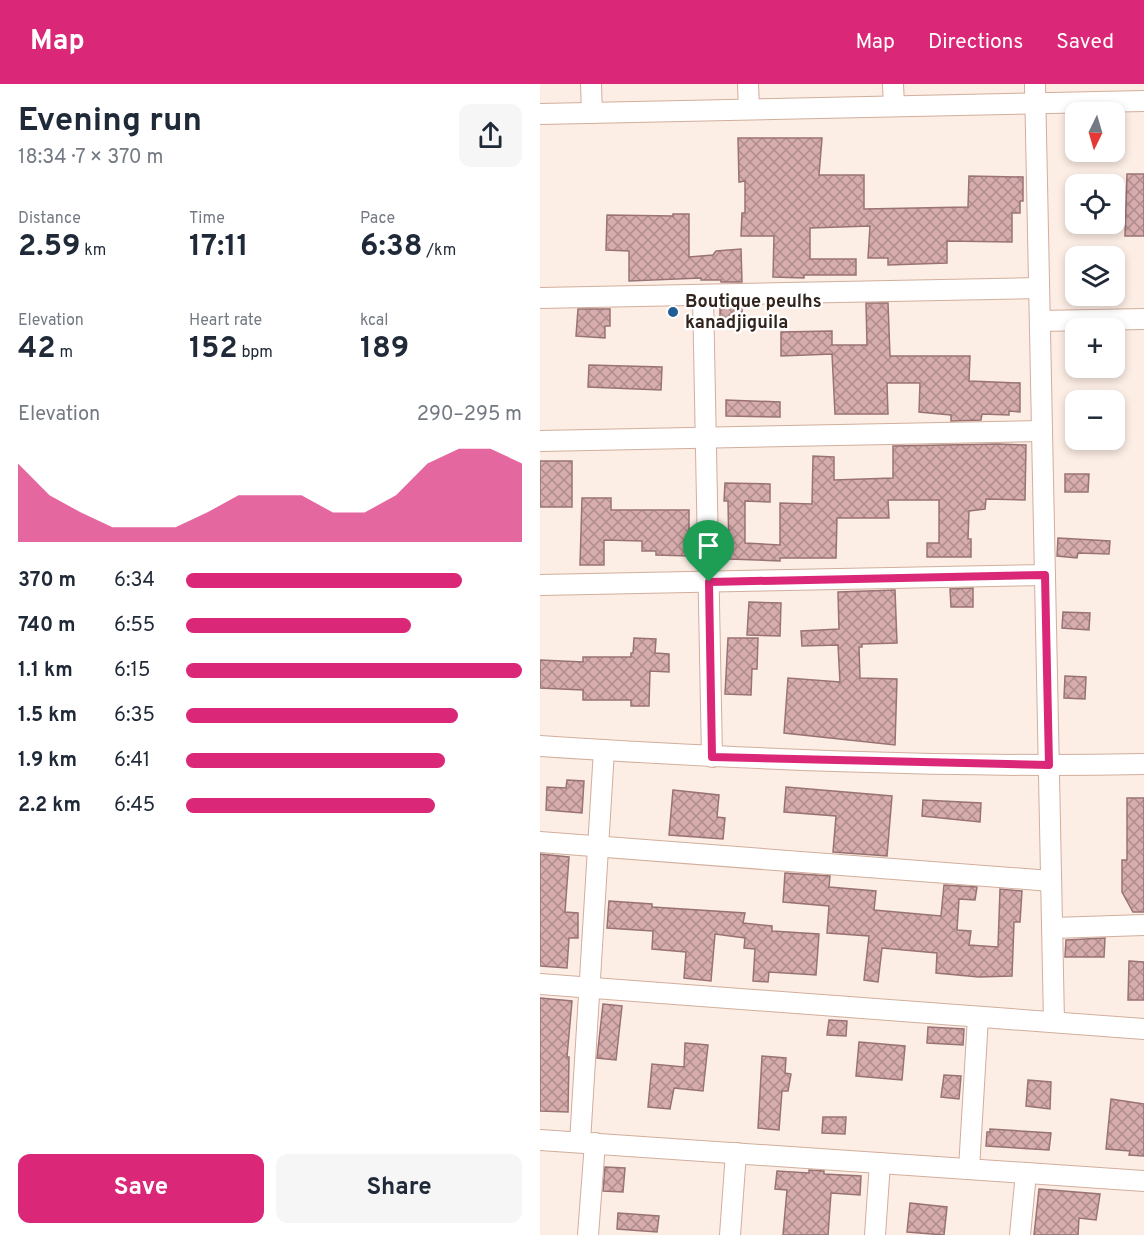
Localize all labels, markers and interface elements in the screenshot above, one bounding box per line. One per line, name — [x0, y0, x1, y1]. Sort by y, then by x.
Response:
text: Map — [30, 24, 85, 60]
text: Map — [855, 29, 895, 56]
text: Directions — [928, 29, 1023, 56]
text: Saved — [1056, 29, 1114, 56]
text: Evening run — [18, 101, 202, 143]
north arrow — [1065, 102, 1125, 162]
map controls — [1065, 102, 1125, 450]
button: share — [459, 104, 522, 167]
text: 18:34 · 7 × 370 m — [18, 145, 163, 171]
button: locate — [1065, 174, 1125, 234]
text: Distance — [18, 209, 81, 229]
text: Time — [189, 209, 225, 229]
text: Pace — [360, 209, 395, 229]
text: 2.59 — [18, 229, 80, 266]
text: 17:11 — [189, 229, 248, 266]
text: 6:38 — [360, 229, 423, 266]
text: km — [80, 241, 106, 261]
text: /km — [423, 241, 456, 261]
button: layers — [1065, 246, 1125, 306]
place label: Boutique peulhs kanadjiguila — [685, 291, 822, 335]
marker: Boutique peulhs kanadjiguila — [666, 305, 680, 319]
text: Elevation — [18, 311, 84, 331]
text: Heart rate — [189, 311, 262, 331]
text: kcal — [360, 311, 388, 331]
button: + — [1065, 318, 1125, 378]
text: 42 — [18, 331, 56, 368]
text: 152 — [189, 331, 238, 368]
text: 189 — [360, 331, 409, 368]
text: m — [56, 343, 73, 363]
text: bpm — [238, 343, 273, 363]
button: − — [1065, 390, 1125, 450]
text: Elevation — [18, 402, 100, 428]
text: 290–295 m — [417, 402, 522, 428]
pin — [683, 520, 734, 582]
icon: arrive — [692, 529, 725, 562]
text: 370 m — [18, 568, 76, 594]
text: 6:34 — [114, 568, 155, 594]
text: 740 m — [18, 613, 76, 639]
text: 6:55 — [114, 613, 155, 639]
text: 1.1 km — [18, 658, 73, 684]
text: 6:15 — [114, 658, 150, 684]
text: 1.5 km — [18, 703, 77, 729]
text: 6:35 — [114, 703, 155, 729]
text: 1.9 km — [18, 748, 77, 774]
text: 6:41 — [114, 748, 150, 774]
text: 2.2 km — [18, 793, 81, 819]
text: 6:45 — [114, 793, 155, 819]
button: Save — [18, 1154, 264, 1223]
button: Share — [276, 1154, 522, 1223]

